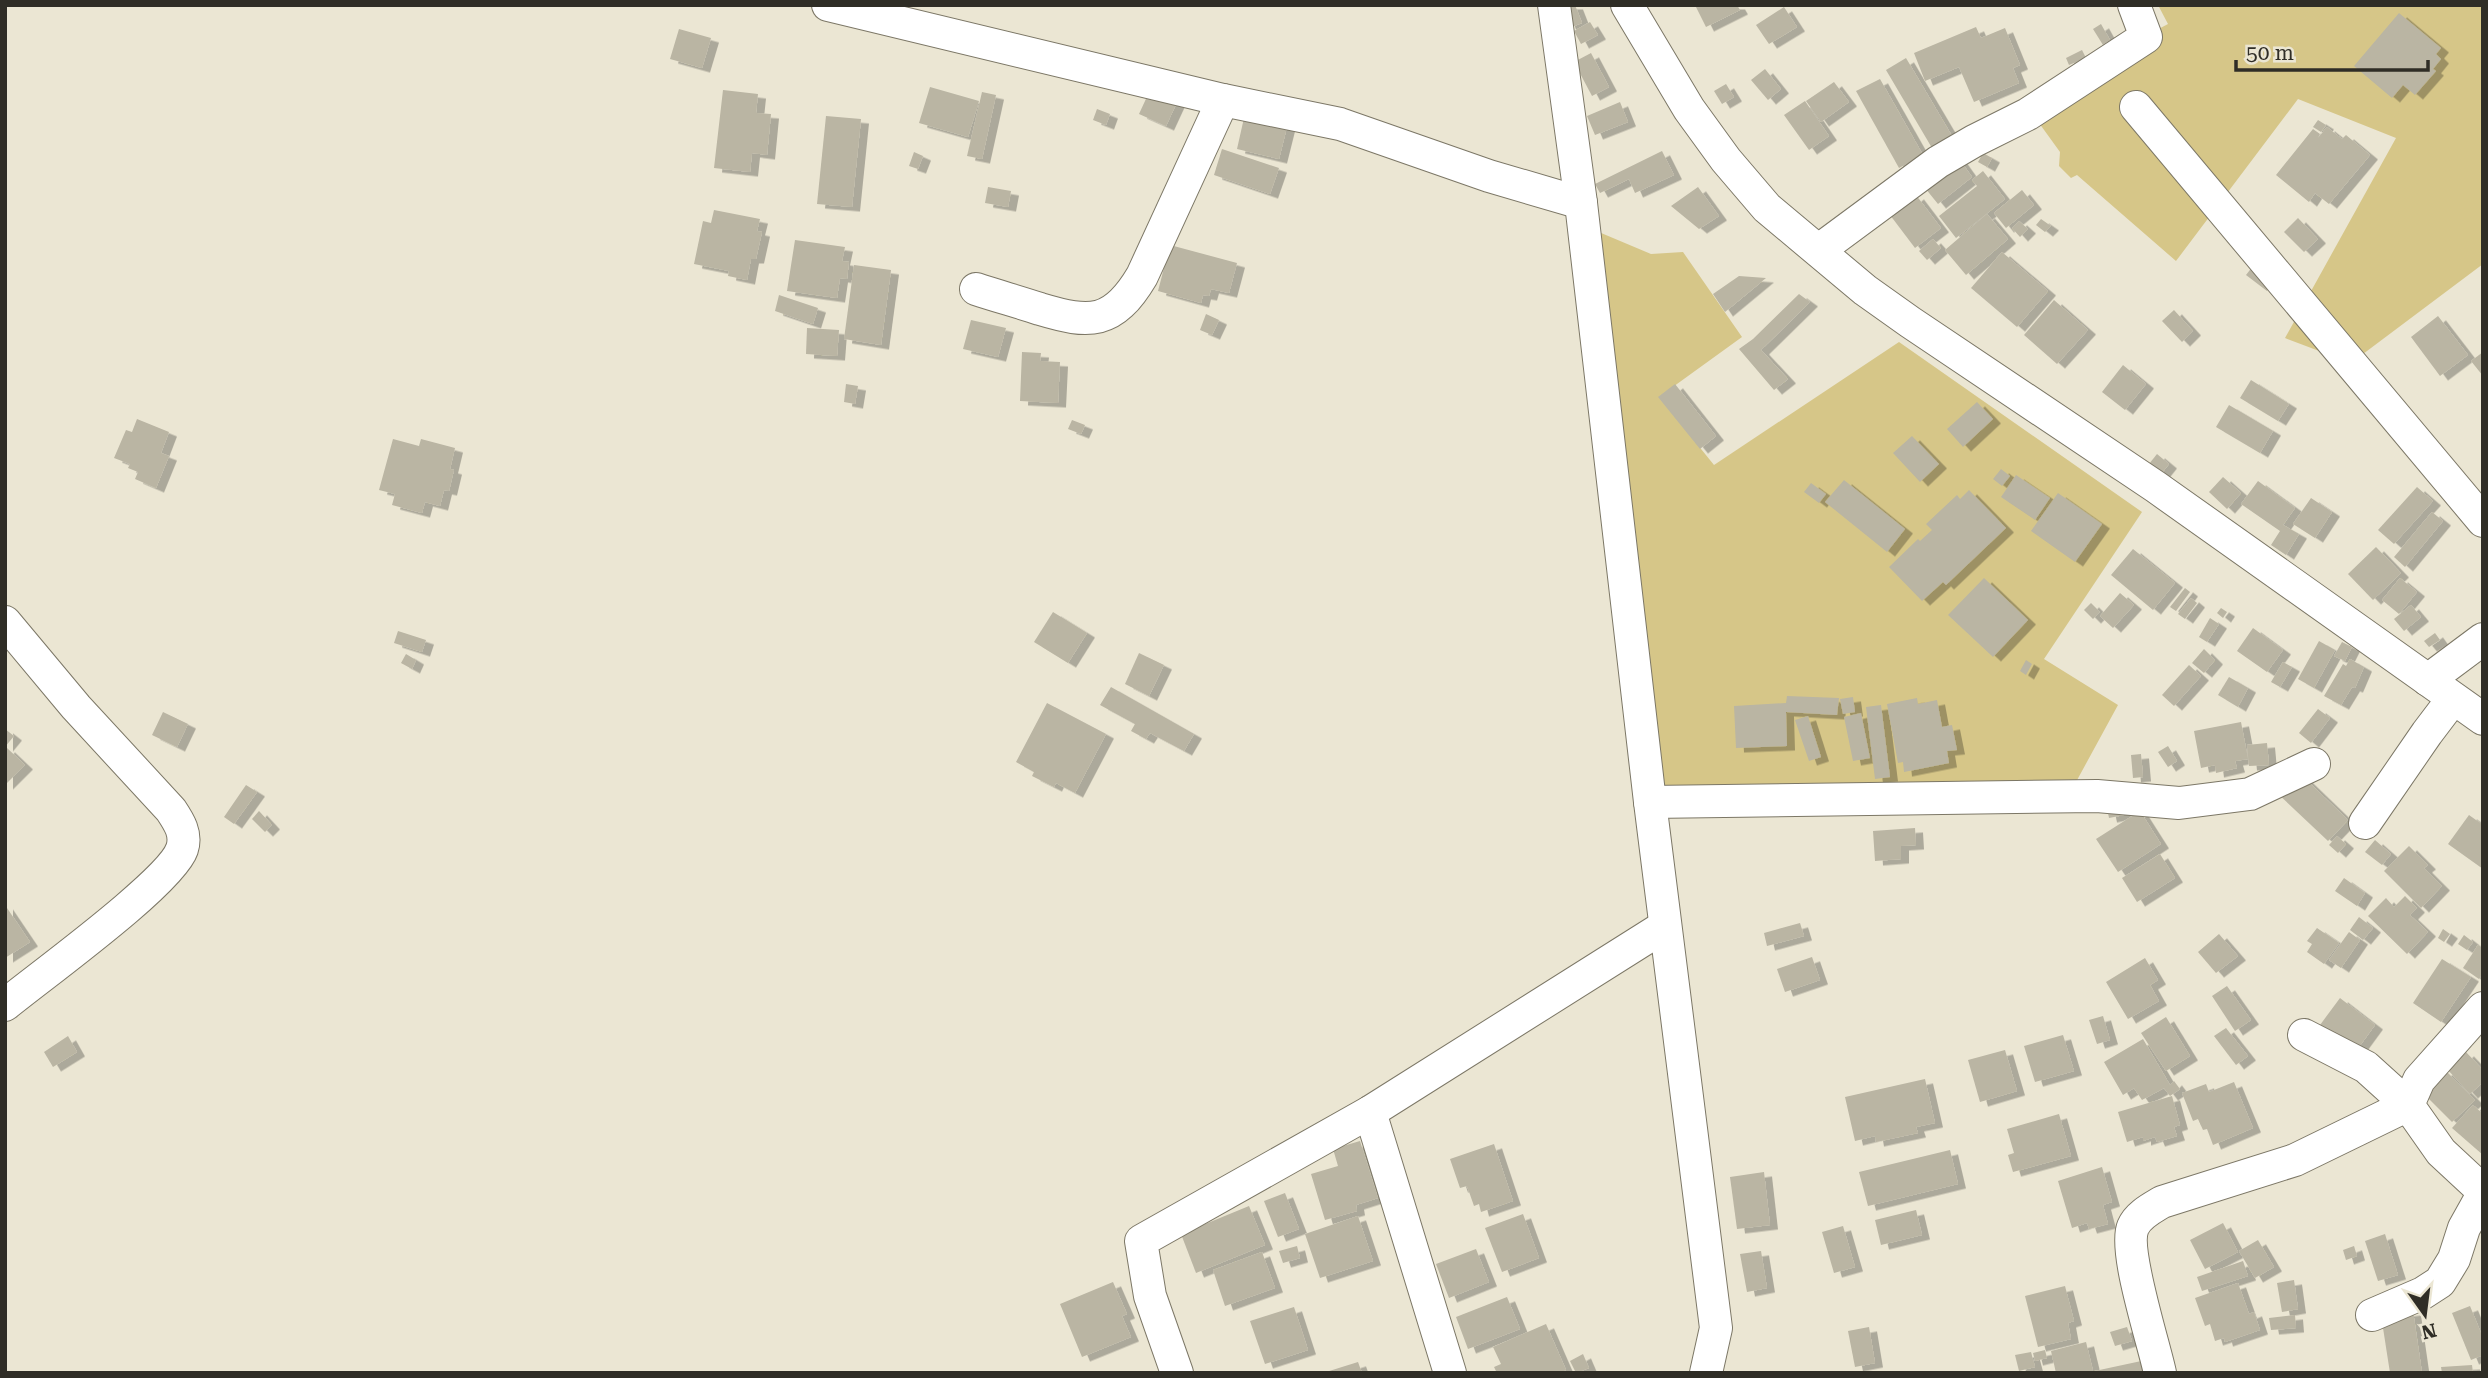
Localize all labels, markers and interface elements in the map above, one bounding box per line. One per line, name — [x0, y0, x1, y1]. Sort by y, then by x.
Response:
scale bar — [2236, 28, 2428, 72]
text: 50 m — [2246, 41, 2294, 65]
north arrow — [2390, 1280, 2460, 1350]
text: N — [2419, 1318, 2439, 1344]

